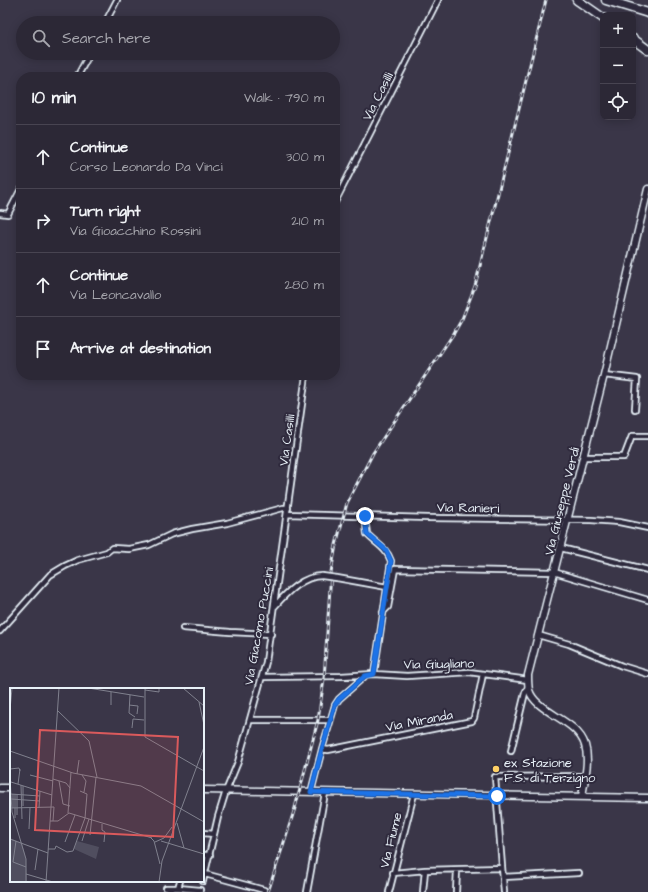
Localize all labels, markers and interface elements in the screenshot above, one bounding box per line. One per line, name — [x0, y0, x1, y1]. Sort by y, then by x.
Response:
map controls — [600, 12, 636, 120]
button: + — [600, 12, 636, 48]
search box — [16, 16, 340, 60]
icon: search — [30, 27, 52, 49]
text: Search here — [62, 28, 151, 49]
button: − — [600, 48, 636, 84]
street label: Via Casilli — [358, 69, 398, 124]
button: locate — [600, 84, 636, 120]
text: 10 min — [32, 86, 76, 110]
text: Walk · 790 m — [244, 89, 324, 107]
text: Continue — [70, 137, 128, 158]
icon: ahead — [32, 146, 54, 168]
text: 300 m — [286, 148, 324, 166]
text: Corso Leonardo Da Vinci — [70, 158, 223, 176]
text: Turn right — [70, 201, 141, 222]
icon: right — [32, 210, 54, 232]
text: 210 m — [291, 212, 324, 230]
text: Via Gioacchino Rossini — [70, 222, 201, 240]
text: Continue — [70, 265, 128, 286]
icon: ahead — [32, 274, 54, 296]
text: 280 m — [285, 276, 324, 294]
text: Via Leoncavallo — [70, 286, 161, 304]
icon: arrive — [32, 338, 54, 360]
text: Arrive at destination — [70, 338, 211, 359]
street label: Via Casilli — [274, 413, 300, 467]
street label: Via Giuseppe Verdi — [540, 445, 584, 557]
street label: Via Ranieri — [437, 498, 499, 518]
route end — [356, 507, 374, 525]
street label: Via Giacomo Puccini — [240, 566, 278, 687]
street label: Via Giugliano — [404, 654, 475, 675]
inset map — [10, 688, 204, 882]
street label: Via Miranda — [384, 706, 455, 736]
place label: ex Stazione F.S. di Terzigno — [504, 754, 596, 788]
marker: ex Stazione F.S. di Terzigno — [491, 764, 501, 774]
route start — [488, 787, 506, 805]
street label: Via Fiume — [375, 811, 407, 870]

